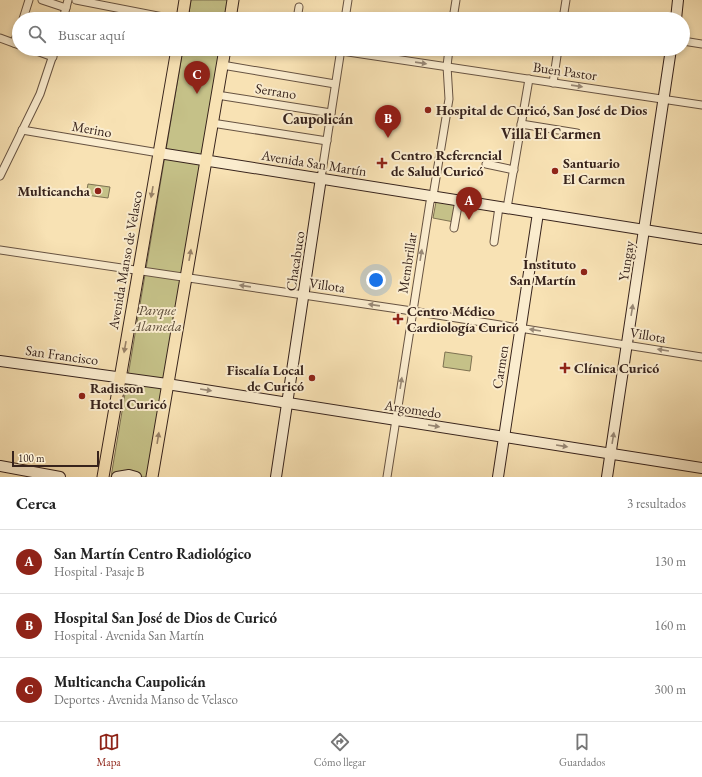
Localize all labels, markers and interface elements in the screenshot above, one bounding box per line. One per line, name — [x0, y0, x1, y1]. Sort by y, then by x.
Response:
search box — [12, 12, 690, 56]
icon: search — [26, 23, 48, 45]
text: Buscar aquí — [58, 25, 125, 44]
street label: Buen Pastor — [532, 58, 598, 84]
one-way arrow — [415, 60, 427, 66]
pin: C — [184, 61, 210, 94]
street label: Serrano — [254, 79, 298, 103]
one-way arrow — [571, 83, 583, 89]
place label: Hospital de Curicó, San José de Dios — [436, 101, 647, 119]
pin: B — [375, 105, 401, 138]
marker: Hospital de Curicó, San José de Dios — [423, 105, 433, 115]
district label: Caupolicán — [283, 109, 354, 128]
street label: Merino — [71, 117, 113, 141]
district label: Villa El Carmen — [501, 124, 601, 143]
street label: Avenida San Martín — [259, 146, 369, 180]
place label: Centro Referencial de Salud Curicó — [391, 146, 502, 180]
place label: Santuario El Carmen — [563, 154, 625, 188]
marker: Centro Referencial de Salud Curicó — [376, 157, 388, 169]
marker: Santuario El Carmen — [550, 166, 560, 176]
place label: Multicancha — [17, 182, 91, 200]
marker: Multicancha — [93, 186, 103, 196]
one-way arrow — [149, 186, 155, 198]
pin: A — [456, 187, 482, 220]
street label: Avenida Manso de Velasco — [104, 189, 146, 332]
street label: Chacabuco — [281, 230, 309, 292]
street label: Membrillar — [393, 231, 421, 295]
street label: Yungay — [614, 239, 638, 282]
one-way arrow — [187, 249, 193, 261]
one-way arrow — [418, 249, 424, 261]
place label: Instituto San Martín — [510, 255, 576, 289]
marker: Instituto San Martín — [579, 267, 589, 277]
your location — [366, 270, 386, 290]
street label: Villota — [308, 274, 347, 296]
one-way arrow — [239, 283, 251, 289]
park label: Parque Alameda — [131, 301, 182, 335]
one-way arrow — [368, 302, 380, 308]
place label: Centro Médico Cardiología Curicó — [407, 302, 519, 336]
one-way arrow — [630, 304, 636, 316]
marker: Centro Médico Cardiología Curicó — [392, 313, 404, 325]
street label: Villota — [629, 323, 668, 347]
one-way arrow — [529, 327, 541, 333]
street label: San Francisco — [25, 341, 100, 369]
one-way arrow — [122, 341, 128, 353]
street label: Carmen — [488, 343, 512, 390]
one-way arrow — [657, 347, 670, 353]
place label: Clínica Curicó — [574, 359, 659, 377]
place label: Fiscalía Local de Curicó — [227, 361, 304, 395]
marker: Clínica Curicó — [559, 362, 571, 374]
marker: Fiscalía Local de Curicó — [307, 373, 317, 383]
one-way arrow — [398, 377, 404, 389]
place label: Radisson Hotel Curicó — [90, 379, 167, 413]
one-way arrow — [200, 387, 212, 393]
marker: Radisson Hotel Curicó — [77, 391, 87, 401]
street label: Argomedo — [382, 395, 443, 422]
one-way arrow — [428, 423, 440, 429]
one-way arrow — [155, 432, 161, 445]
one-way arrow — [610, 432, 616, 445]
one-way arrow — [556, 443, 569, 449]
scale bar — [12, 449, 99, 468]
text: 100 m — [18, 451, 45, 465]
text: Cerca — [16, 492, 56, 514]
text: 3 resultados — [627, 495, 686, 512]
text: San Martín Centro Radiológico — [54, 544, 251, 563]
text: A — [24, 553, 34, 570]
text: 130 m — [655, 553, 686, 570]
text: Hospital · Pasaje B — [54, 563, 145, 580]
text: Hospital San José de Dios de Curicó — [54, 608, 277, 627]
text: B — [25, 617, 33, 634]
text: 160 m — [655, 617, 686, 634]
text: Hospital · Avenida San Martín — [54, 627, 204, 644]
text: Multicancha Caupolicán — [54, 672, 206, 691]
text: C — [24, 681, 34, 698]
text: 300 m — [655, 681, 686, 698]
text: Deportes · Avenida Manso de Velasco — [54, 691, 238, 708]
tab: Mapa — [97, 731, 121, 769]
tab: Cómo llegar — [314, 731, 366, 769]
tab: Guardados — [559, 731, 605, 769]

